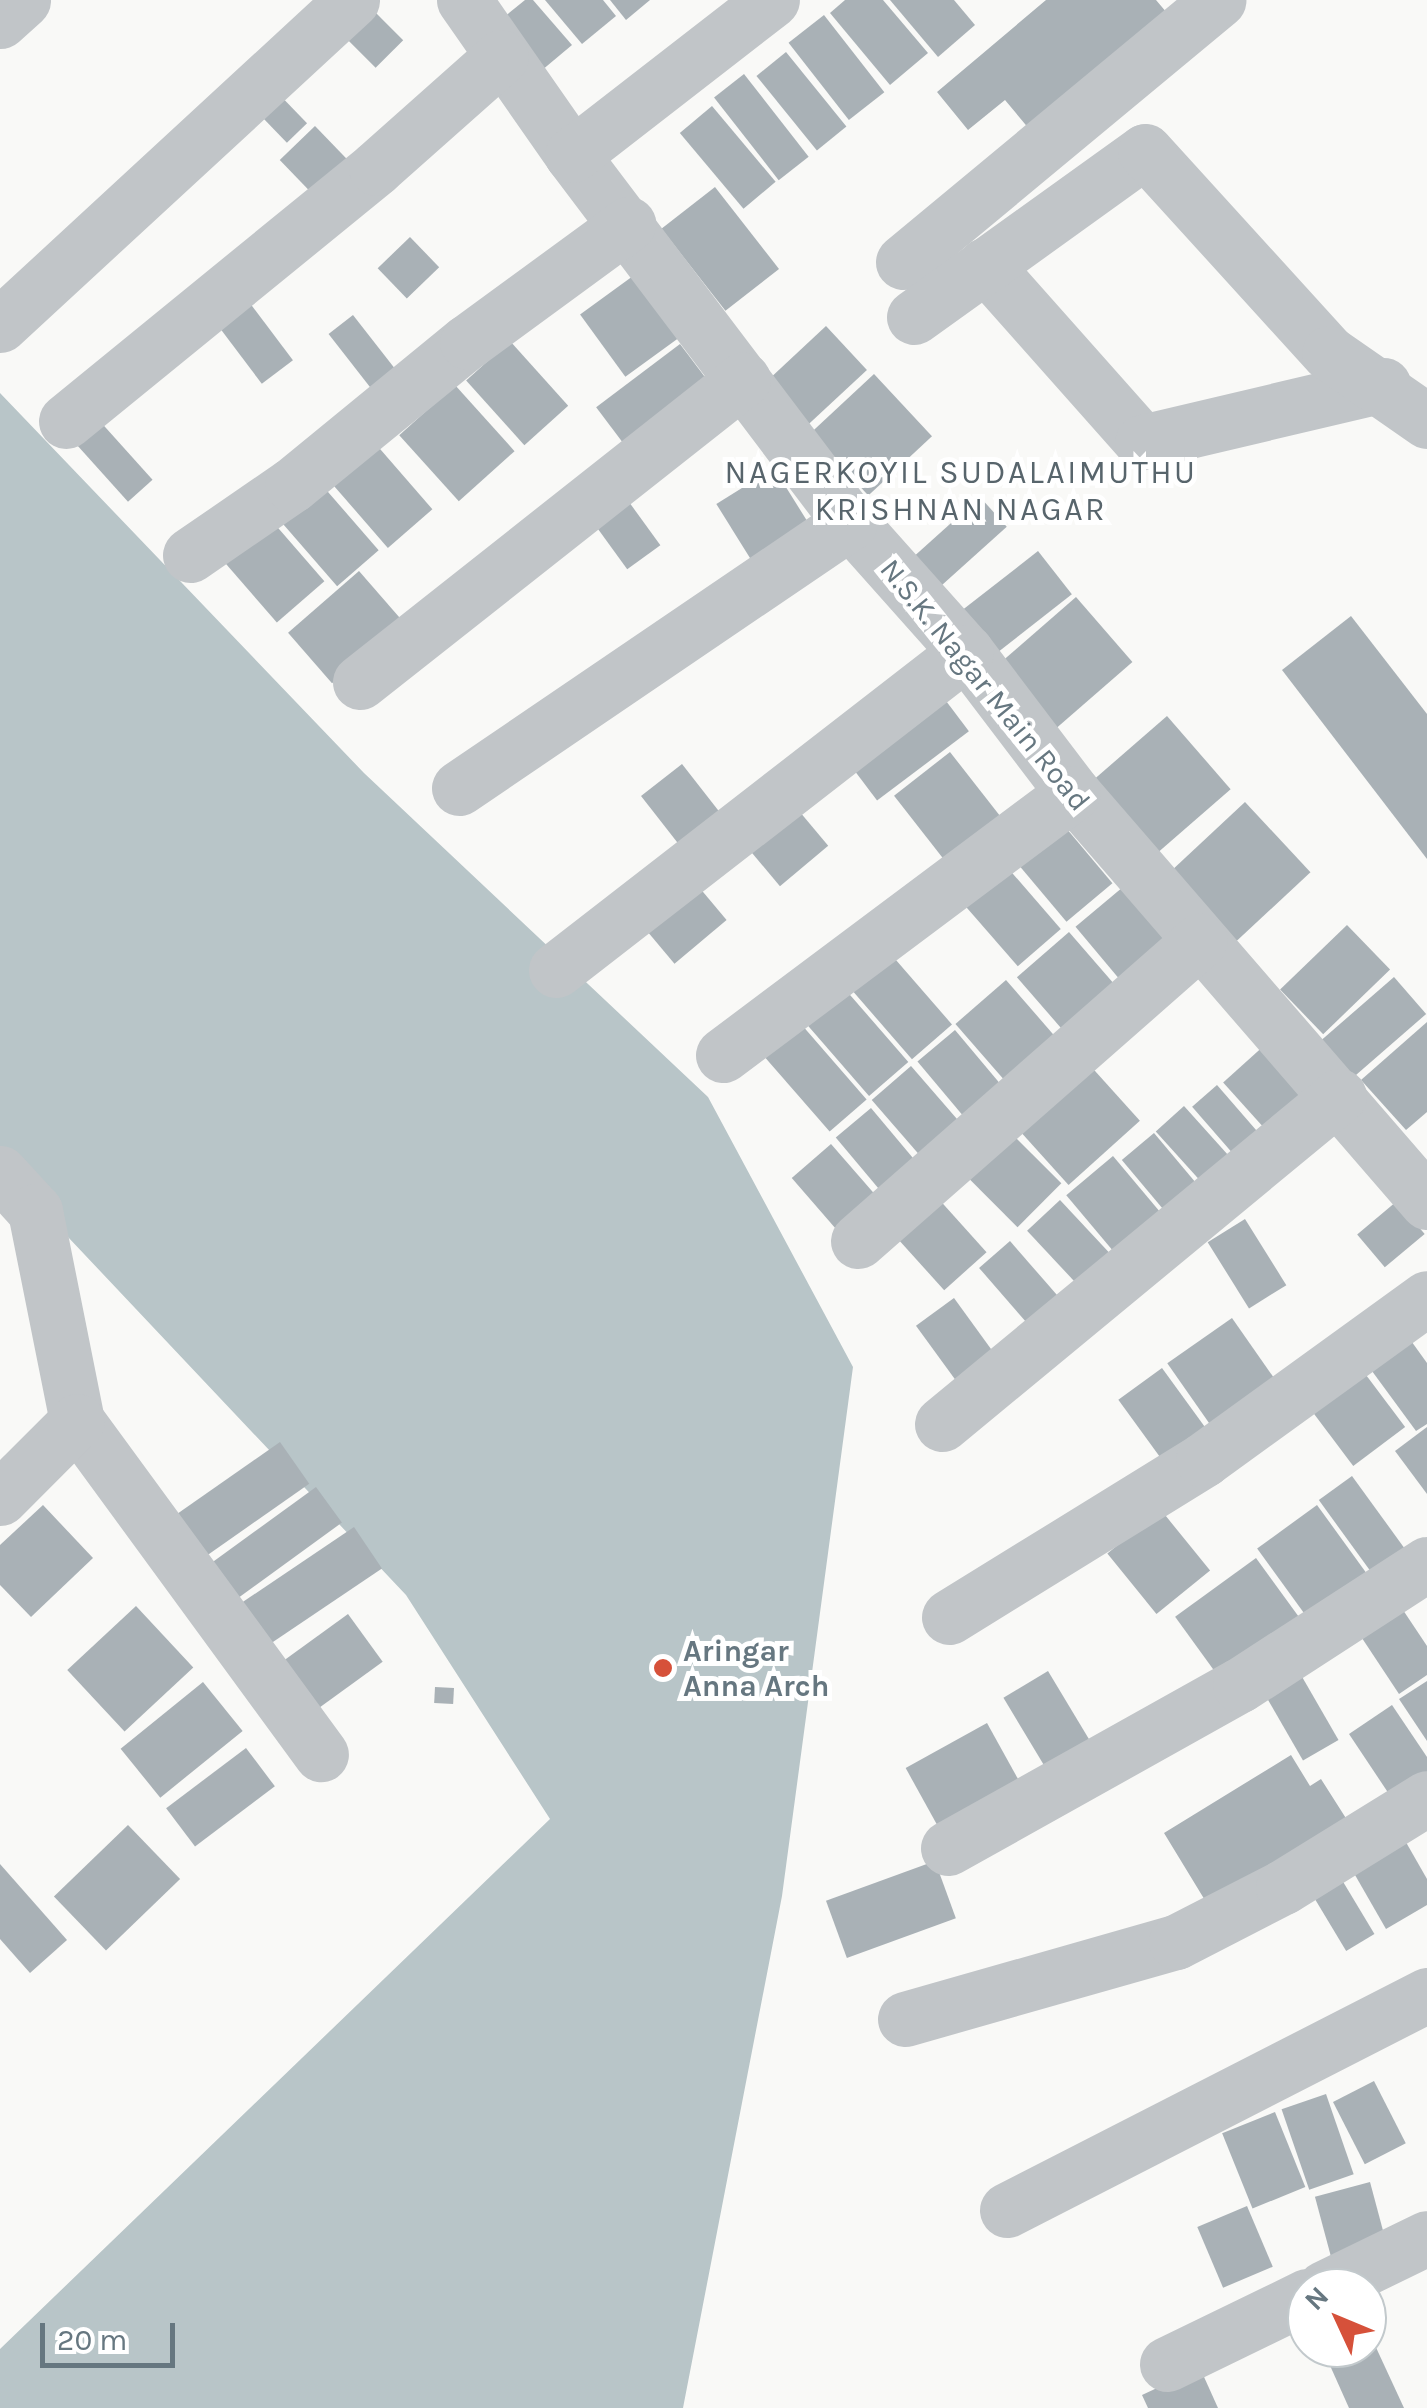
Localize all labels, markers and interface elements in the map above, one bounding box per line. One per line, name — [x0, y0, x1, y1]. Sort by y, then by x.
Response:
district label: NAGERKOYIL SUDALAIMUTHU KRISHNAN NAGAR — [725, 455, 1197, 530]
street label: N.S.K. Nagar Main Road — [872, 552, 1098, 818]
place label: Aringar Anna Arch — [683, 1633, 829, 1704]
marker: Aringar Anna Arch — [652, 1657, 674, 1679]
north arrow — [1287, 2268, 1387, 2368]
text: N — [1298, 2280, 1335, 2317]
scale bar — [45, 2303, 180, 2365]
text: 20 m — [57, 2322, 127, 2358]

